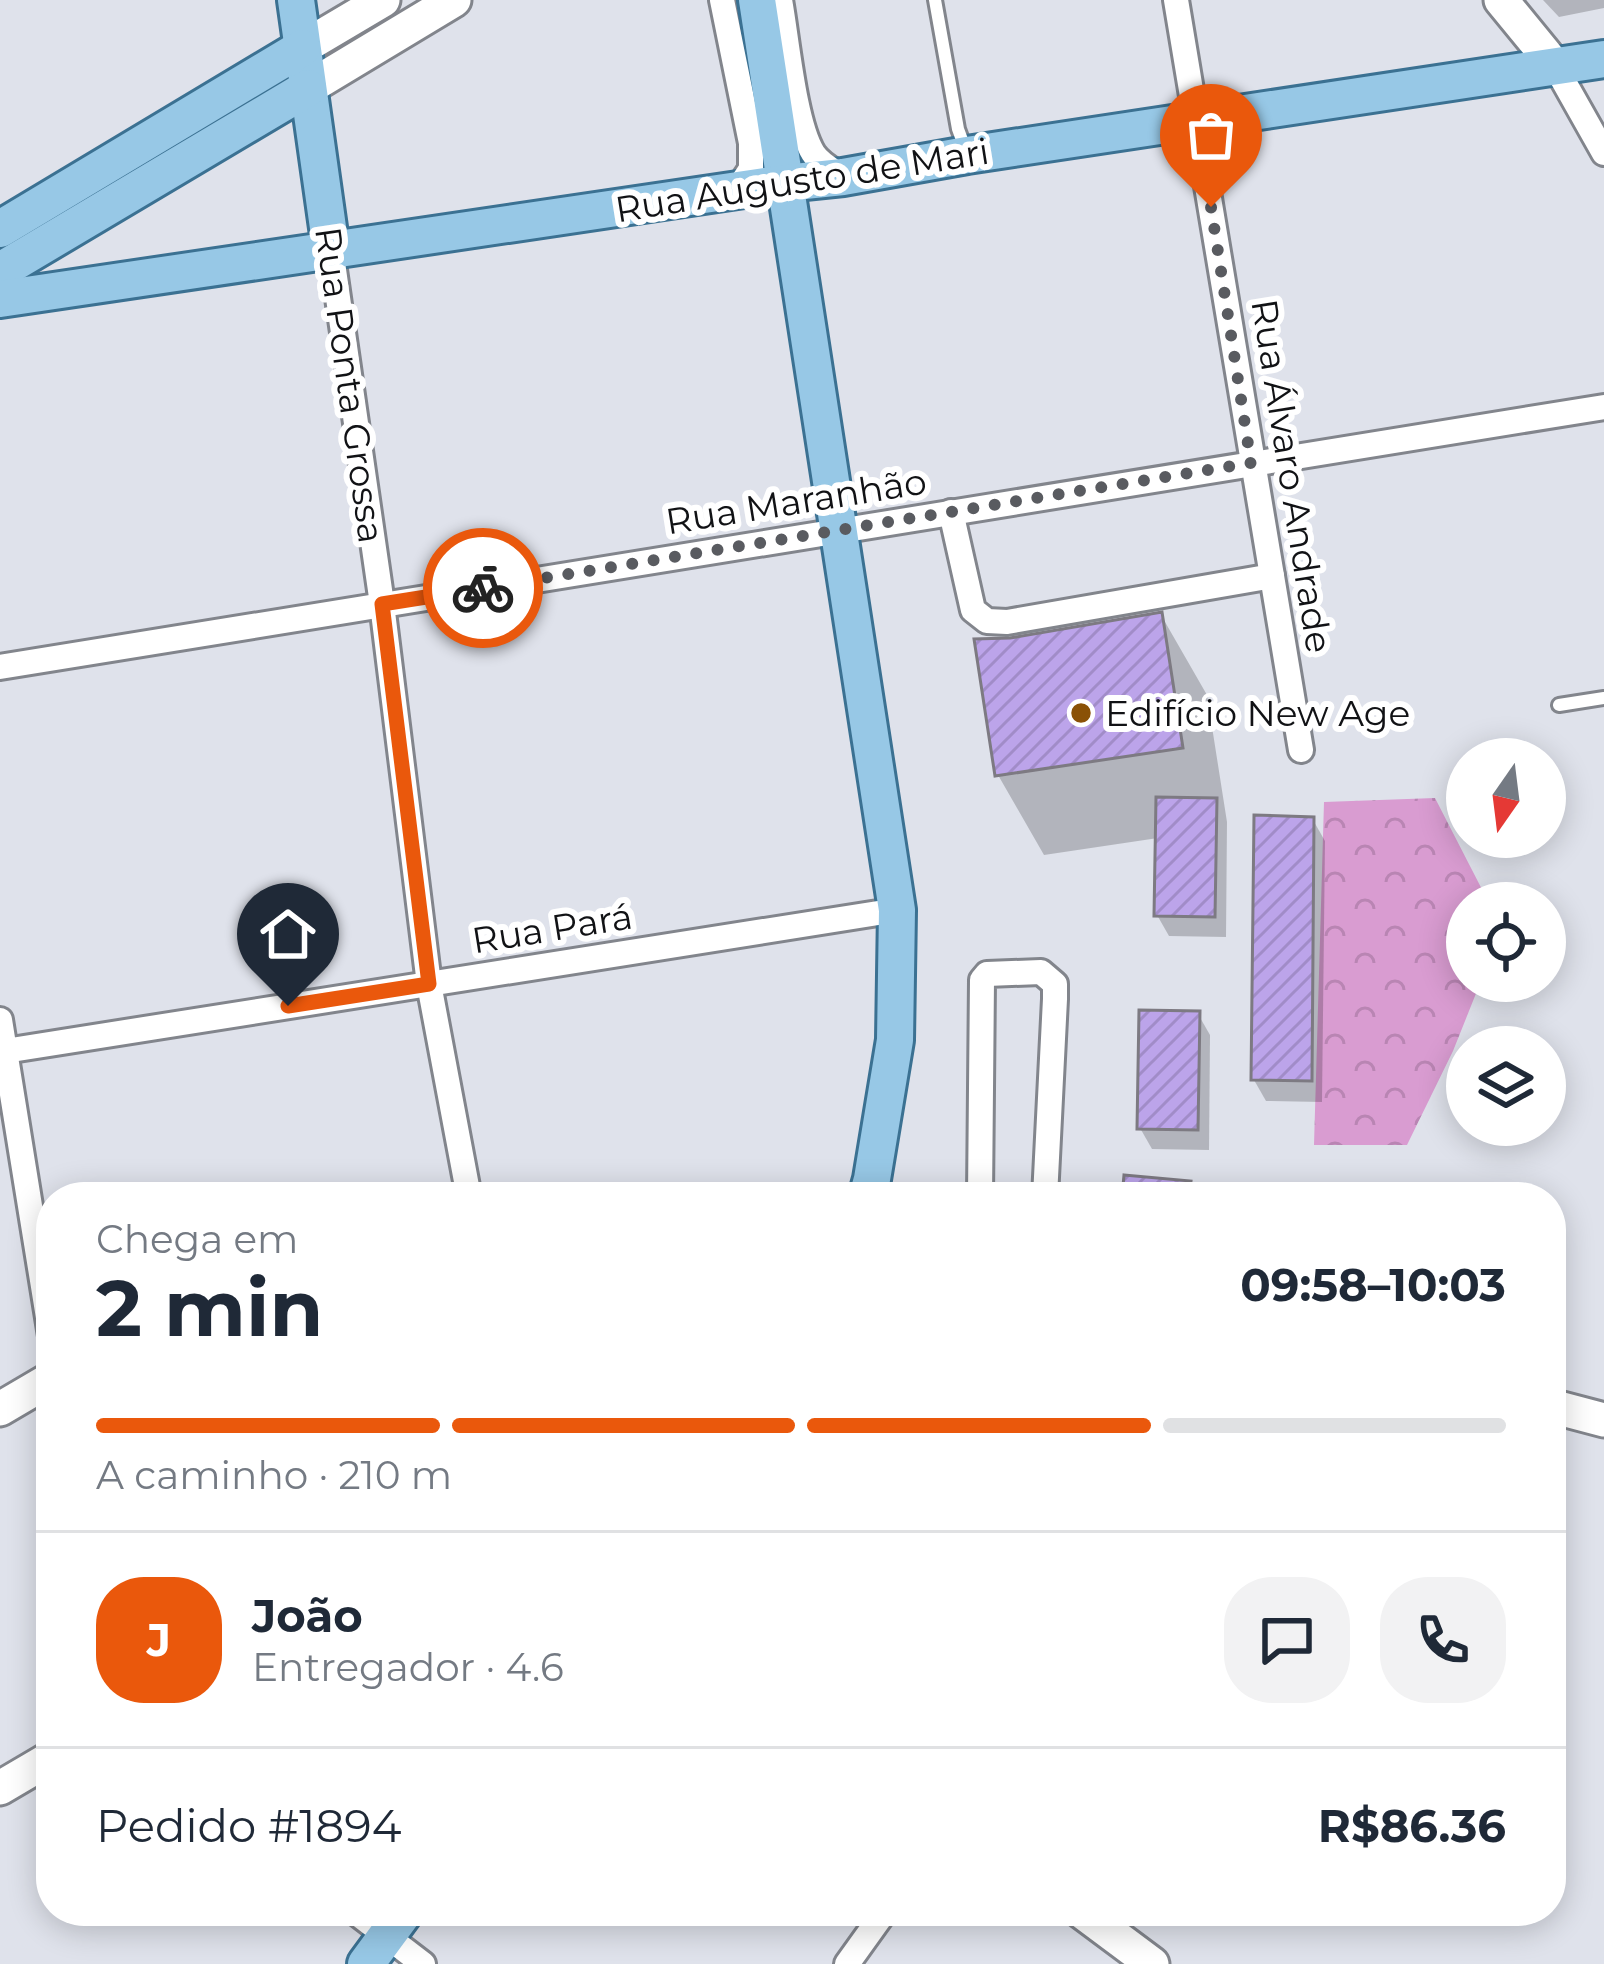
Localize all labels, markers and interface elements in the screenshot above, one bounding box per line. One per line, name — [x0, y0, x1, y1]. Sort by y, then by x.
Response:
pin — [1160, 84, 1262, 207]
icon: bag — [1178, 102, 1244, 168]
street label: Rua Augusto de Mari — [612, 129, 992, 231]
street label: Rua Ponta Grossa — [306, 224, 394, 546]
street label: Rua Álvaro Andrade — [1242, 296, 1342, 656]
street label: Rua Maranhão — [663, 459, 929, 543]
courier — [423, 528, 543, 648]
icon: bike — [450, 555, 516, 621]
place label: Edifício New Age — [1105, 691, 1410, 735]
marker: Edifício New Age — [1068, 700, 1094, 726]
north arrow — [1446, 738, 1566, 858]
map controls — [1446, 738, 1566, 1146]
button: locate — [1446, 882, 1566, 1002]
pin — [237, 883, 339, 1006]
street label: Rua Pará — [469, 894, 635, 962]
icon: home — [255, 901, 321, 967]
button: layers — [1446, 1026, 1566, 1146]
text: Chega em — [96, 1215, 298, 1263]
text: 09:58–10:03 — [1240, 1257, 1506, 1312]
text: 2 min — [96, 1260, 323, 1356]
text: A caminho · 210 m — [96, 1451, 452, 1499]
button: chat — [1224, 1577, 1350, 1703]
button: phone — [1380, 1577, 1506, 1703]
text: João — [252, 1588, 363, 1643]
text: J — [147, 1612, 171, 1667]
text: Entregador · 4.6 — [252, 1643, 564, 1691]
text: Pedido #1894 — [96, 1798, 401, 1853]
text: R$86.36 — [1318, 1798, 1506, 1853]

